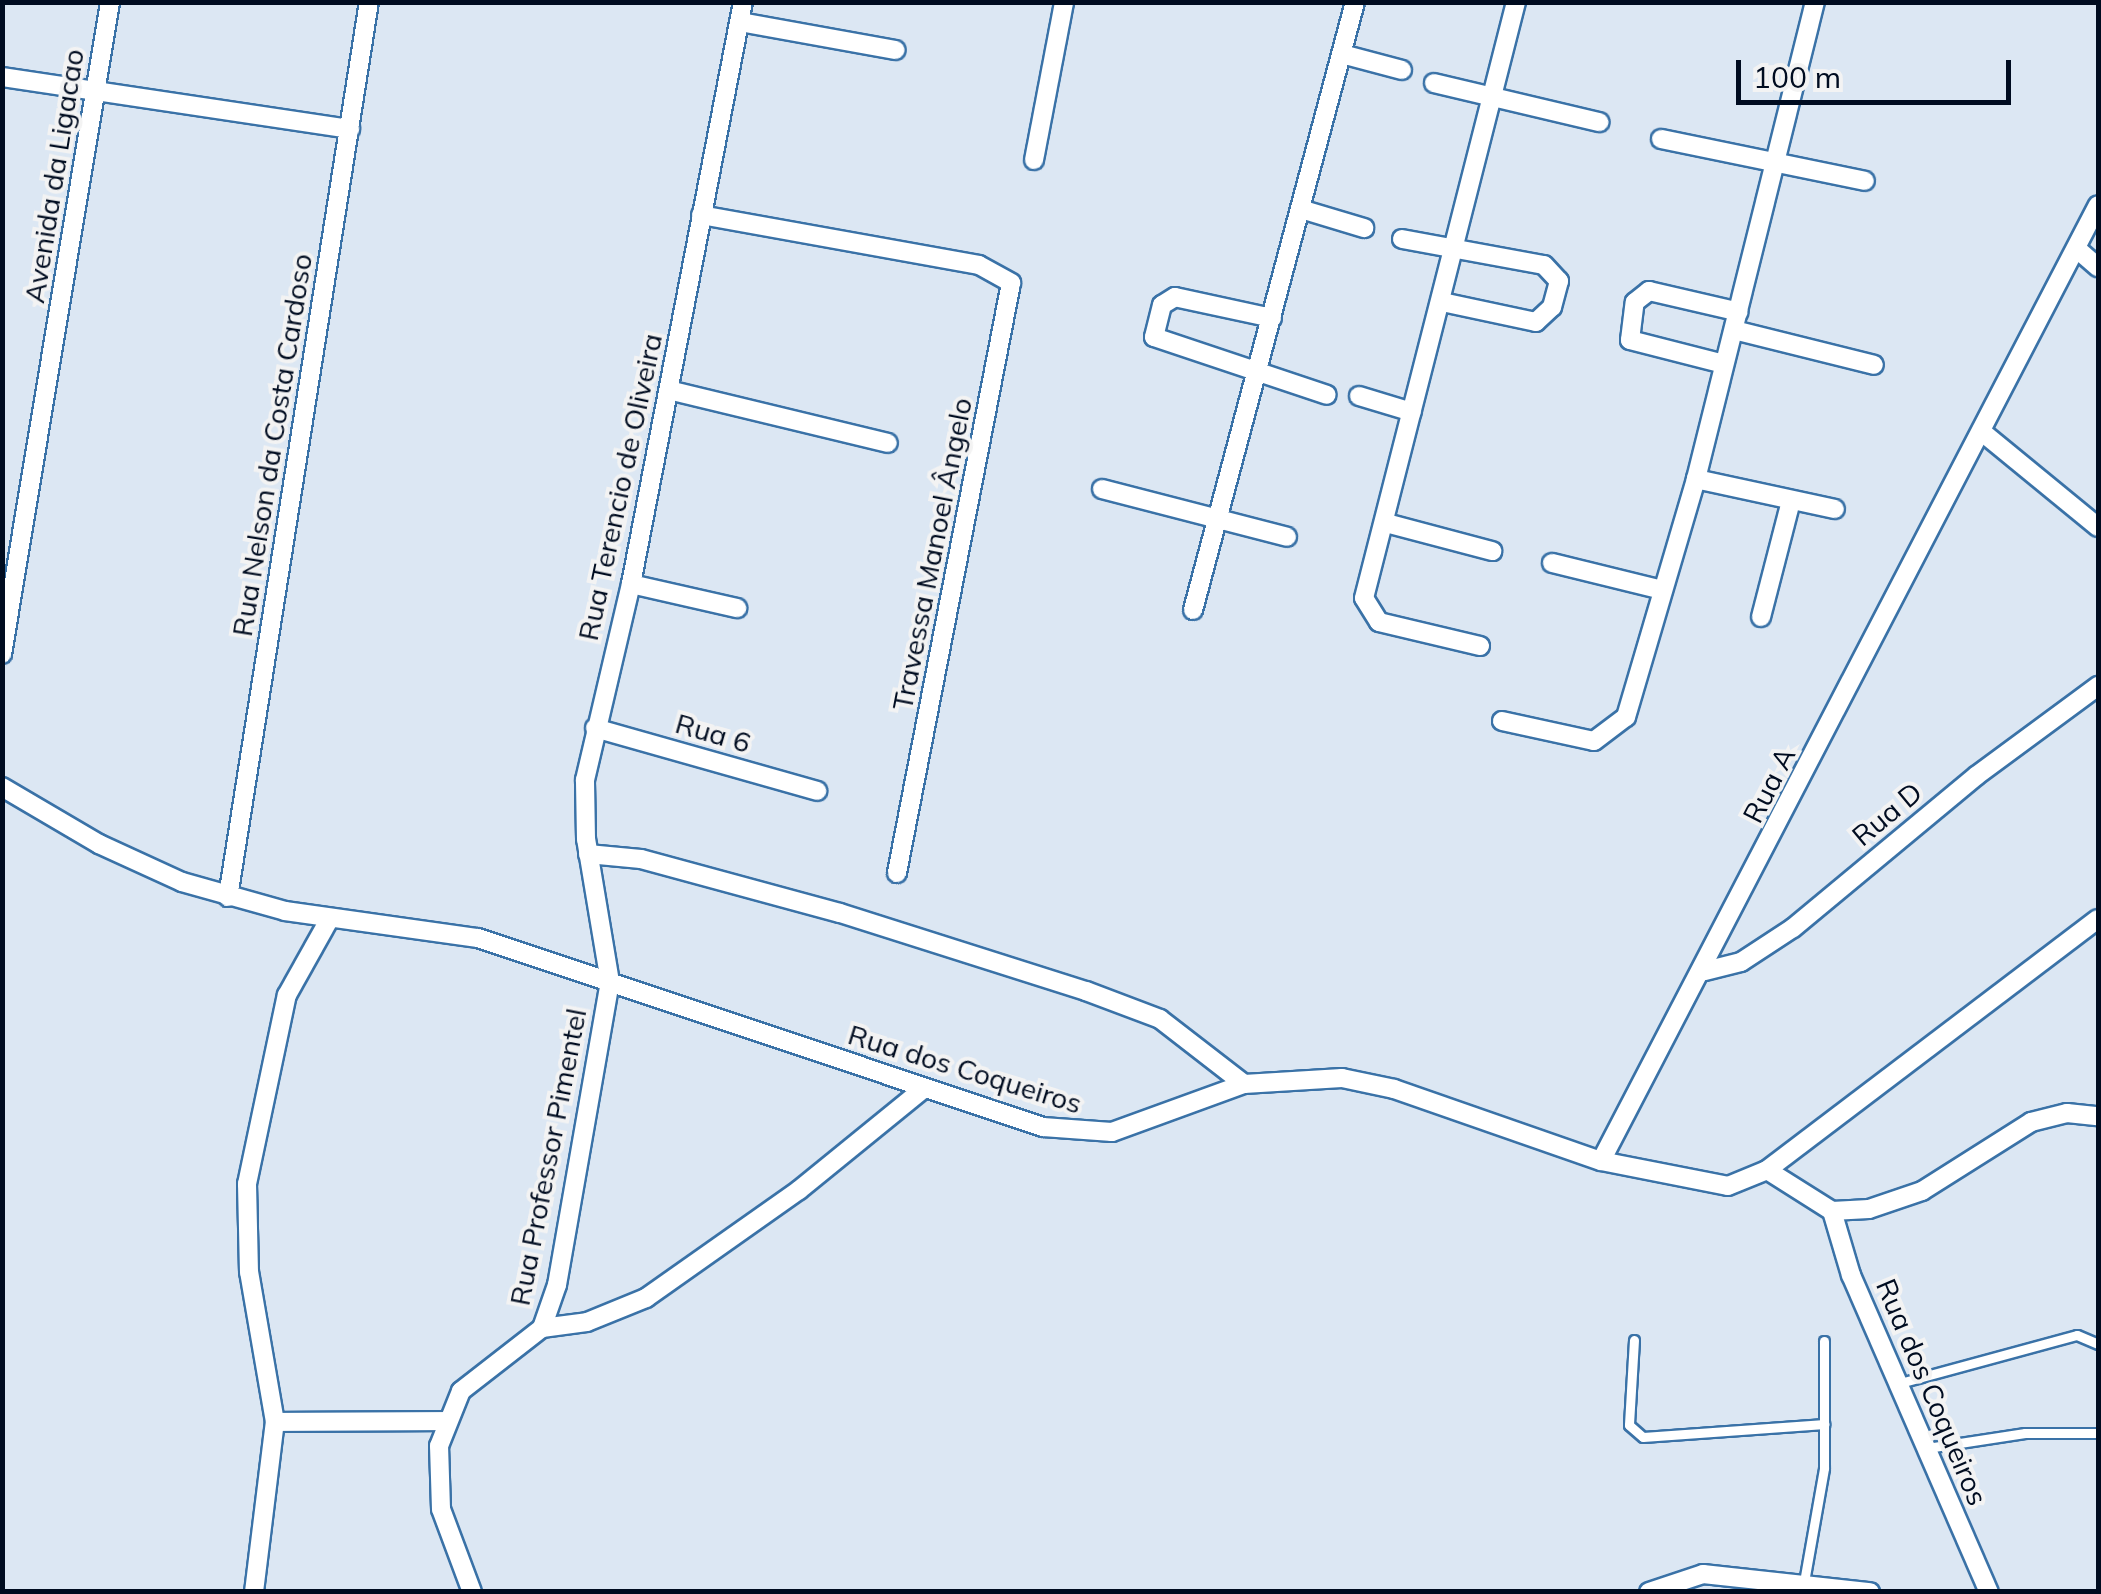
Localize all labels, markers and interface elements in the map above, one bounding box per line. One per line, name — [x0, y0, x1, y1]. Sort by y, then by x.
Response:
scale bar — [1741, 40, 2016, 102]
street label: Avenida da Ligacao — [17, 47, 91, 305]
text: 100 m — [1753, 58, 1841, 96]
street label: Rua Nelson da Costa Cardoso — [225, 251, 319, 639]
street label: Rua Terencio de Oliveira — [571, 331, 669, 643]
street label: Travessa Manoel Ângelo — [885, 395, 979, 713]
street label: Rua 6 — [672, 706, 754, 760]
street label: Rua A — [1736, 742, 1802, 828]
street label: Rua D — [1845, 775, 1929, 853]
street label: Rua Professor Pimentel — [503, 1006, 593, 1308]
street label: Rua dos Coqueiros — [844, 1017, 1086, 1121]
street label: Rua dos Coqueiros — [1869, 1274, 1995, 1510]

